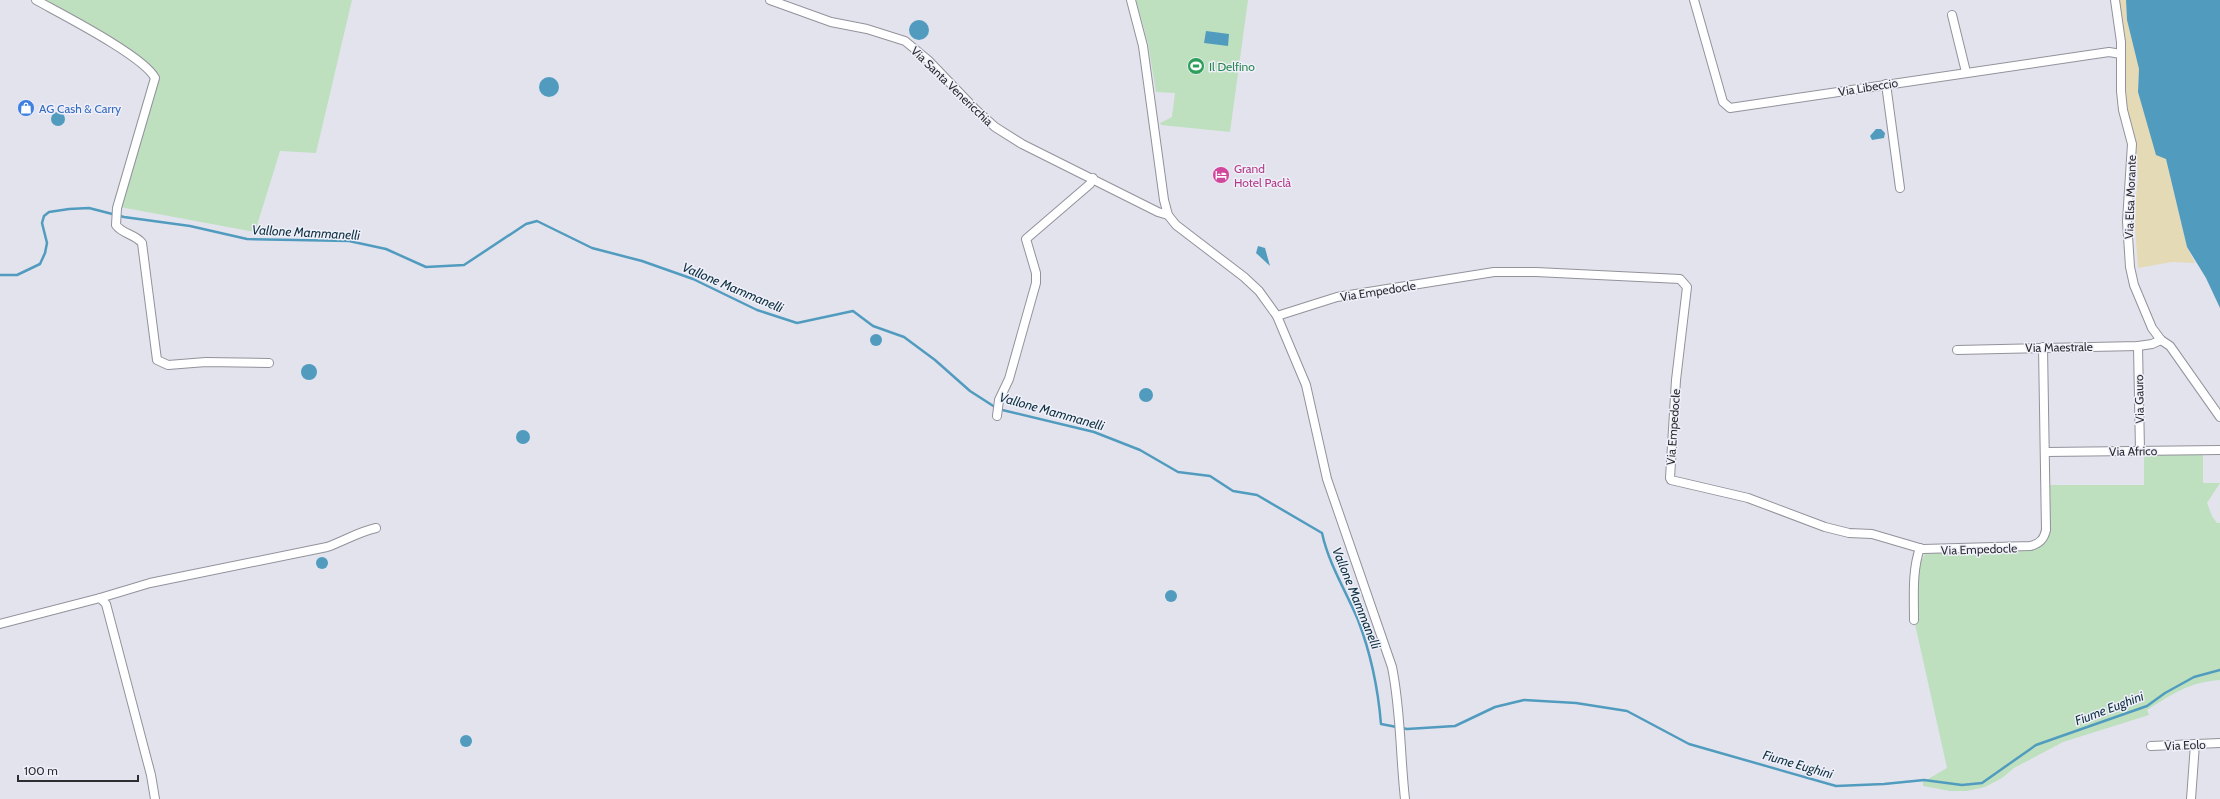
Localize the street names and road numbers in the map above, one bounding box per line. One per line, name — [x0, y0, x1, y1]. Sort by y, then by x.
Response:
street label: Via Santa Venericchia — [908, 43, 996, 129]
street label: Via Libeccio — [1837, 75, 1899, 99]
street label: Via Elsa Morante — [2121, 155, 2139, 239]
street label: Via Empedocle — [1339, 278, 1417, 304]
street label: Via Maestrale — [2025, 339, 2093, 355]
street label: Via Gauro — [2131, 374, 2147, 424]
street label: Via Empedocle — [1663, 388, 1683, 466]
street label: Via Africo — [2109, 443, 2158, 459]
street label: Via Empedocle — [1941, 540, 2017, 558]
street label: Via Eolo — [2164, 737, 2206, 753]

